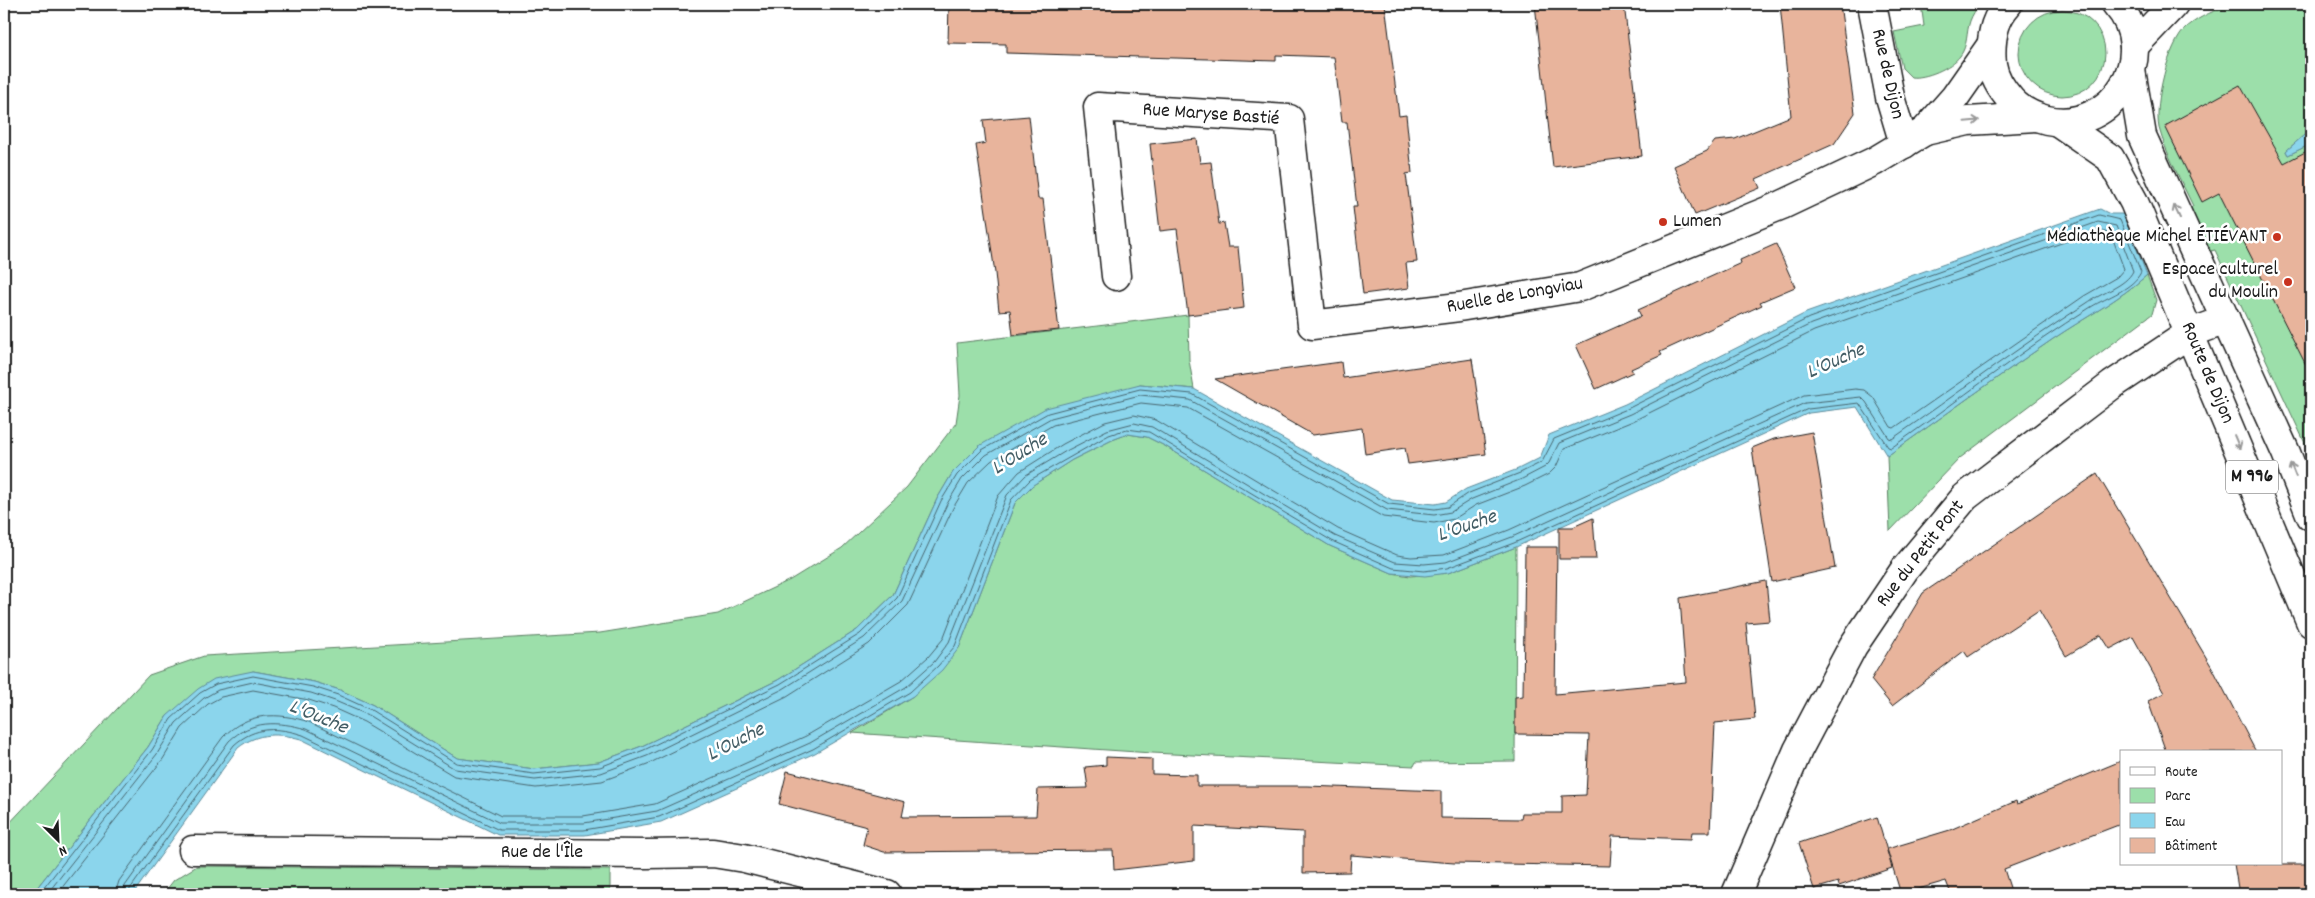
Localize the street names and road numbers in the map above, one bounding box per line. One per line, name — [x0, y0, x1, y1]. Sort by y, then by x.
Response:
street label: Rue de Dijon — [1863, 26, 1911, 122]
street label: Rue Maryse Bastié — [1142, 96, 1280, 134]
street label: Ruelle de Longviau — [1445, 270, 1585, 322]
street label: Route de Dijon — [2173, 318, 2241, 428]
road number: M 996 — [2226, 461, 2278, 494]
street label: Rue du Petit Pont — [1870, 494, 1972, 614]
street label: Rue de l'Île — [501, 839, 583, 867]

